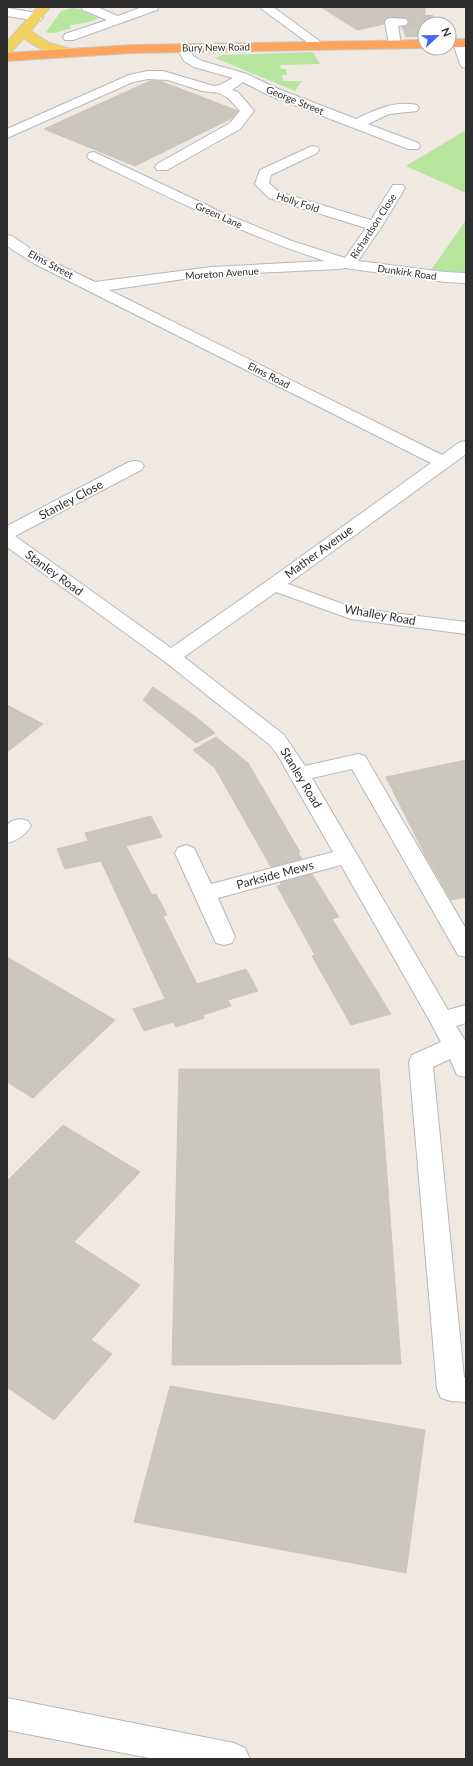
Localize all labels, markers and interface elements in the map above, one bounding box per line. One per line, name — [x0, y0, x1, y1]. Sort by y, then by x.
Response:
north arrow — [417, 16, 457, 56]
text: N — [439, 26, 454, 38]
street label: Bury New Road — [182, 40, 250, 54]
street label: George Street — [264, 83, 326, 117]
street label: Holly Fold — [275, 189, 321, 215]
street label: Richardson Close — [347, 191, 399, 261]
street label: Green Lane — [194, 199, 244, 231]
street label: Elms Street — [26, 247, 76, 281]
street label: Dunkirk Road — [377, 262, 437, 282]
street label: Moreton Avenue — [185, 264, 259, 282]
street label: Elms Road — [246, 359, 292, 391]
street label: Stanley Close — [36, 476, 105, 523]
street label: Mather Avenue — [282, 522, 356, 581]
street label: Stanley Road — [22, 547, 86, 599]
street label: Whalley Road — [343, 601, 417, 628]
street label: Stanley Road — [278, 745, 325, 811]
street label: Parkside Mews — [235, 857, 315, 892]

